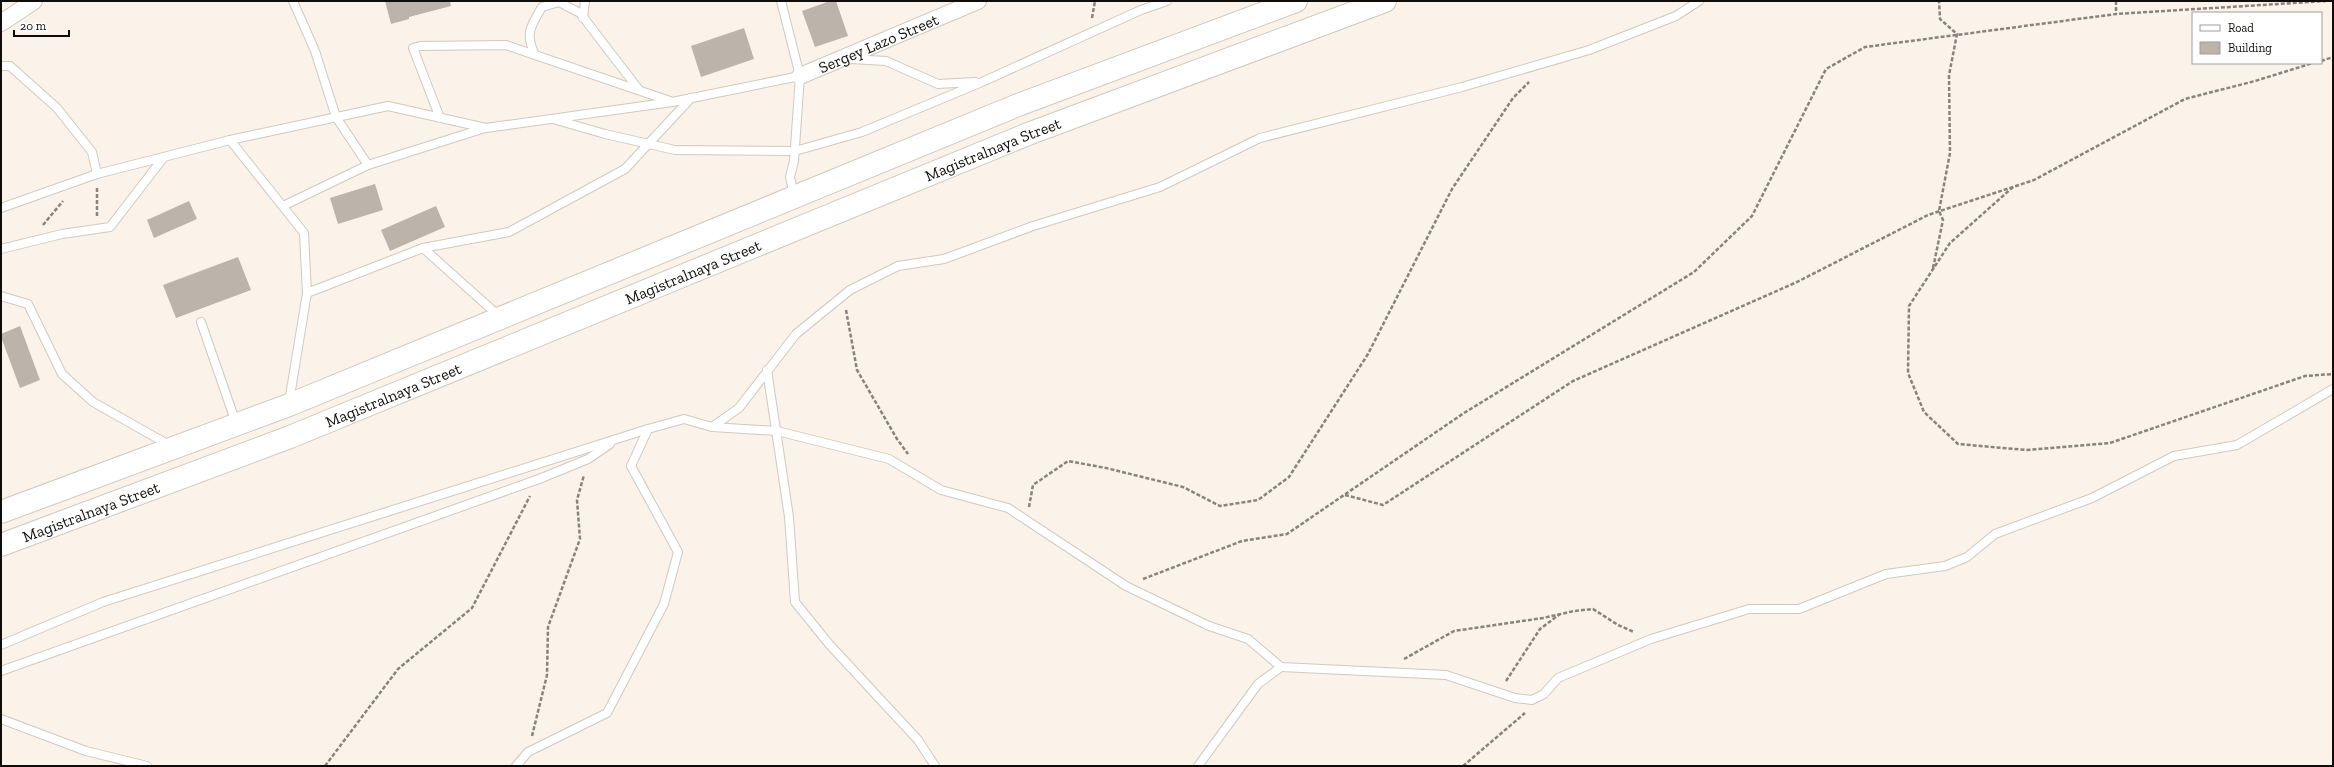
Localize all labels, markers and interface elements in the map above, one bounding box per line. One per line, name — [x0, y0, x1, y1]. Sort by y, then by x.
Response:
street label: Sergey Lazo Street — [816, 10, 941, 77]
scale bar — [14, 12, 69, 38]
legend — [2192, 12, 2322, 64]
text: 20 m — [20, 19, 47, 33]
text: Road — [2228, 21, 2254, 35]
text: Building — [2228, 41, 2272, 55]
street label: Magistralnaya Street — [922, 114, 1064, 185]
street label: Magistralnaya Street — [622, 236, 764, 308]
street label: Magistralnaya Street — [323, 359, 464, 431]
street label: Magistralnaya Street — [20, 478, 162, 546]

